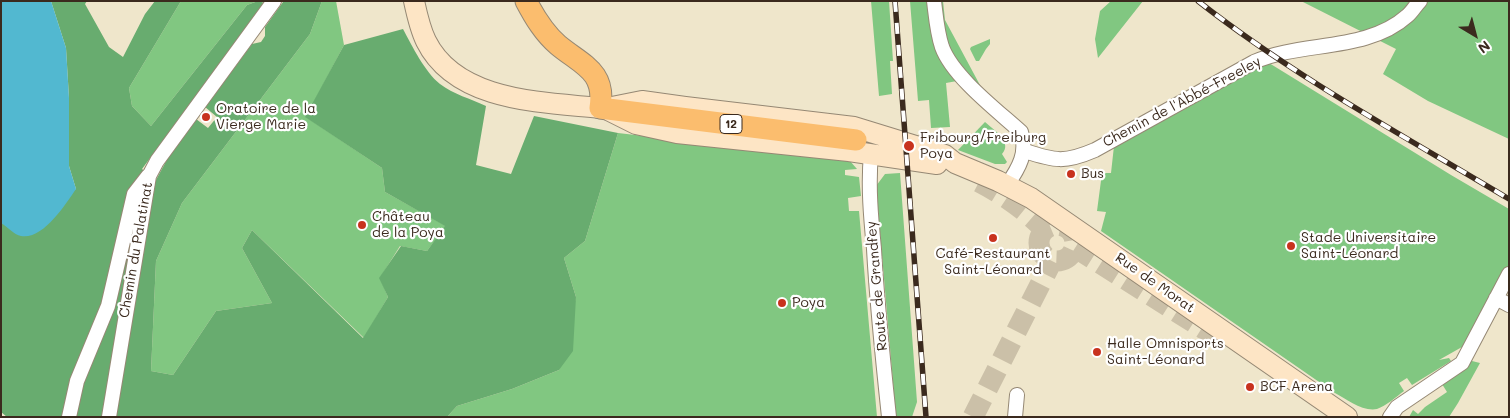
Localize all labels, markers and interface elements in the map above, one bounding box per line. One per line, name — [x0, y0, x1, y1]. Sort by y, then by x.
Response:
north arrow — [1450, 10, 1500, 60]
text: N — [1474, 37, 1494, 58]
street label: Chemin de l'Abbé-Freeley — [1100, 53, 1264, 151]
place label: Oratoire de la Vierge Marie — [216, 101, 316, 134]
marker: Oratoire de la Vierge Marie — [200, 111, 212, 123]
road number: 12 — [720, 115, 742, 134]
place label: Fribourg/Freiburg Poya — [920, 130, 1046, 162]
marker: Fribourg/Freiburg Poya — [902, 139, 916, 153]
place label: Bus — [1081, 166, 1104, 182]
marker: Bus — [1065, 168, 1077, 180]
street label: Chemin du Palatinat — [116, 181, 156, 319]
place label: Château de la Poya — [372, 209, 444, 242]
marker: Château de la Poya — [356, 219, 368, 231]
street label: Route de Grandfey — [863, 220, 891, 352]
place label: Stade Universitaire Saint-Léonard — [1301, 230, 1436, 262]
marker: Café-Restaurant Saint-Léonard — [987, 232, 999, 244]
marker: Stade Universitaire Saint-Léonard — [1285, 240, 1297, 252]
place label: Café-Restaurant Saint-Léonard — [936, 246, 1050, 278]
street label: Rue de Morat — [1112, 249, 1198, 317]
place label: Poya — [792, 295, 825, 311]
marker: Poya — [776, 297, 788, 309]
place label: Halle Omnisports Saint-Léonard — [1107, 336, 1224, 368]
marker: Halle Omnisports Saint-Léonard — [1091, 346, 1103, 358]
place label: BCF Arena — [1260, 379, 1333, 395]
marker: BCF Arena — [1244, 381, 1256, 393]

